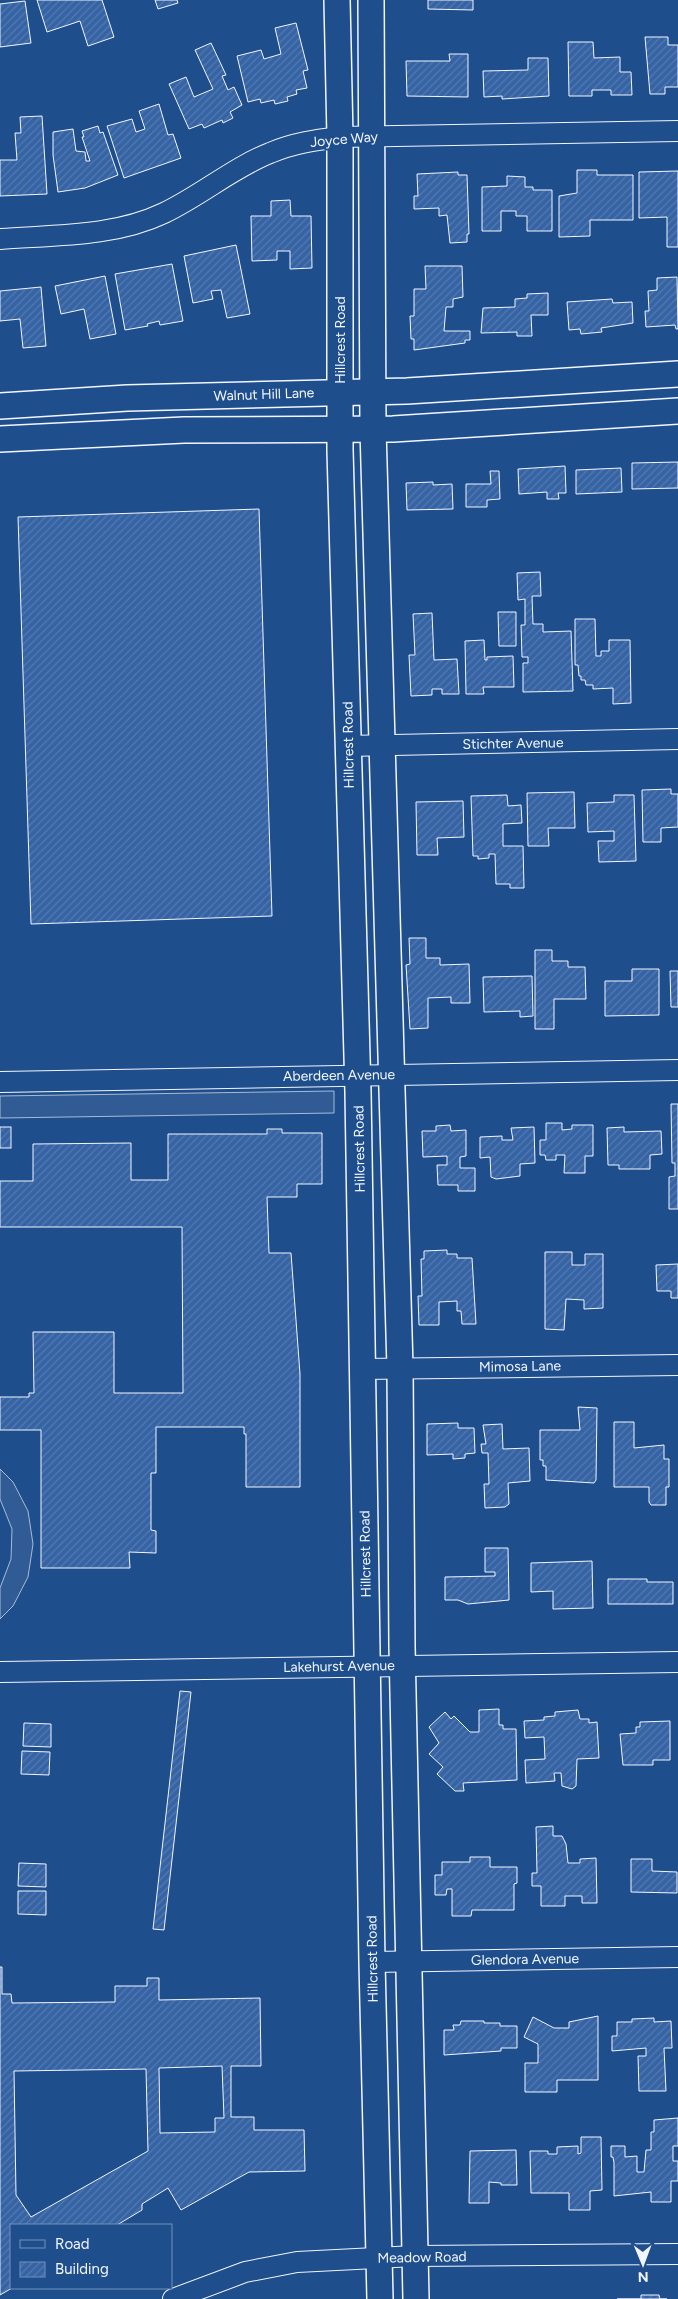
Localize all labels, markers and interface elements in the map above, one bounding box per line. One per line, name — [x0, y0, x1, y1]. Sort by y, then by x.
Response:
street label: Joyce Way — [309, 128, 379, 151]
street label: Hillcrest Road — [332, 296, 349, 384]
street label: Walnut Hill Lane — [213, 384, 315, 405]
street label: Hillcrest Road — [339, 701, 358, 789]
street label: Stichter Avenue — [462, 734, 564, 753]
street label: Aberdeen Avenue — [283, 1066, 396, 1085]
street label: Hillcrest Road — [350, 1105, 369, 1193]
street label: Mimosa Lane — [479, 1357, 562, 1376]
street label: Hillcrest Road — [356, 1510, 375, 1598]
street label: Lakehurst Avenue — [283, 1657, 395, 1676]
street label: Hillcrest Road — [363, 1915, 382, 2003]
street label: Glendora Avenue — [471, 1950, 580, 1969]
legend — [10, 2224, 172, 2289]
text: Road — [55, 2235, 90, 2253]
north arrow — [618, 2239, 668, 2289]
street label: Meadow Road — [377, 2248, 467, 2267]
text: Building — [55, 2260, 109, 2278]
text: N — [638, 2268, 649, 2285]

